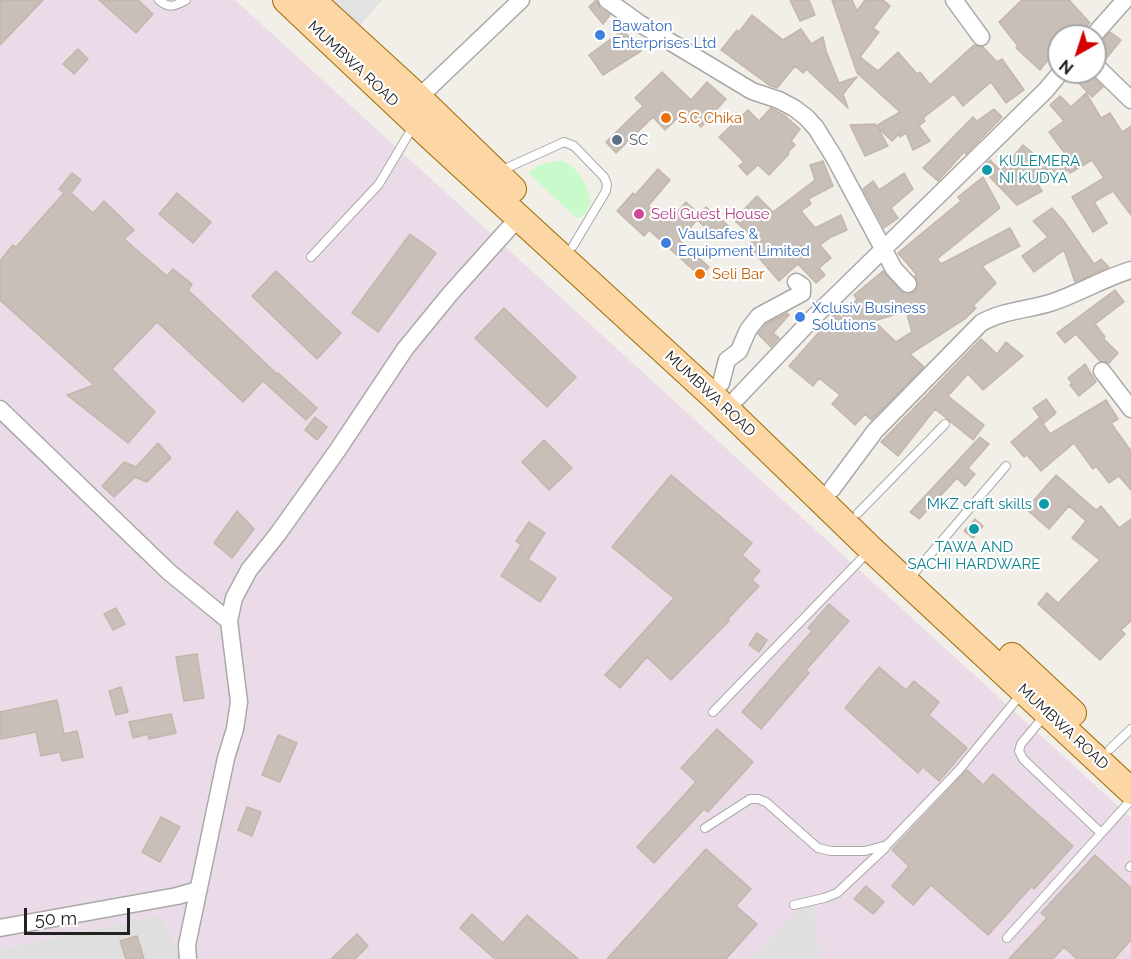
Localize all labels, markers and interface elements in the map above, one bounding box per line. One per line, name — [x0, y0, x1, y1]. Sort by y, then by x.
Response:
street label: MUMBWA ROAD — [304, 17, 402, 111]
place label: Bawaton Enterprises Ltd — [612, 17, 716, 52]
north arrow — [1047, 24, 1107, 84]
marker: Bawaton Enterprises Ltd — [593, 28, 607, 42]
text: N — [1056, 56, 1077, 78]
place label: S.C Chika — [678, 109, 742, 127]
marker: S.C Chika — [659, 111, 673, 125]
place label: SC — [629, 131, 648, 149]
marker: SC — [610, 133, 624, 147]
place label: KULEMERA NI KUDYA — [999, 152, 1080, 187]
marker: KULEMERA NI KUDYA — [980, 163, 994, 177]
place label: Seli Guest House — [651, 205, 769, 223]
marker: Seli Guest House — [632, 207, 646, 221]
place label: Vaulsafes & Equipment Limited — [678, 225, 810, 260]
marker: Vaulsafes & Equipment Limited — [659, 236, 673, 250]
place label: Seli Bar — [712, 265, 765, 283]
marker: Seli Bar — [693, 267, 707, 281]
place label: Xclusiv Business Solutions — [812, 299, 926, 334]
marker: Xclusiv Business Solutions — [793, 310, 807, 324]
street label: MUMBWA ROAD — [661, 347, 759, 441]
place label: MKZ craft skills — [927, 495, 1032, 513]
marker: MKZ craft skills — [1037, 497, 1051, 511]
marker: TAWA AND SACHI HARDWARE — [967, 522, 981, 536]
place label: TAWA AND SACHI HARDWARE — [908, 538, 1040, 573]
street label: MUMBWA ROAD — [1014, 680, 1112, 774]
scale bar — [27, 896, 134, 934]
text: 50 m — [35, 908, 77, 929]

